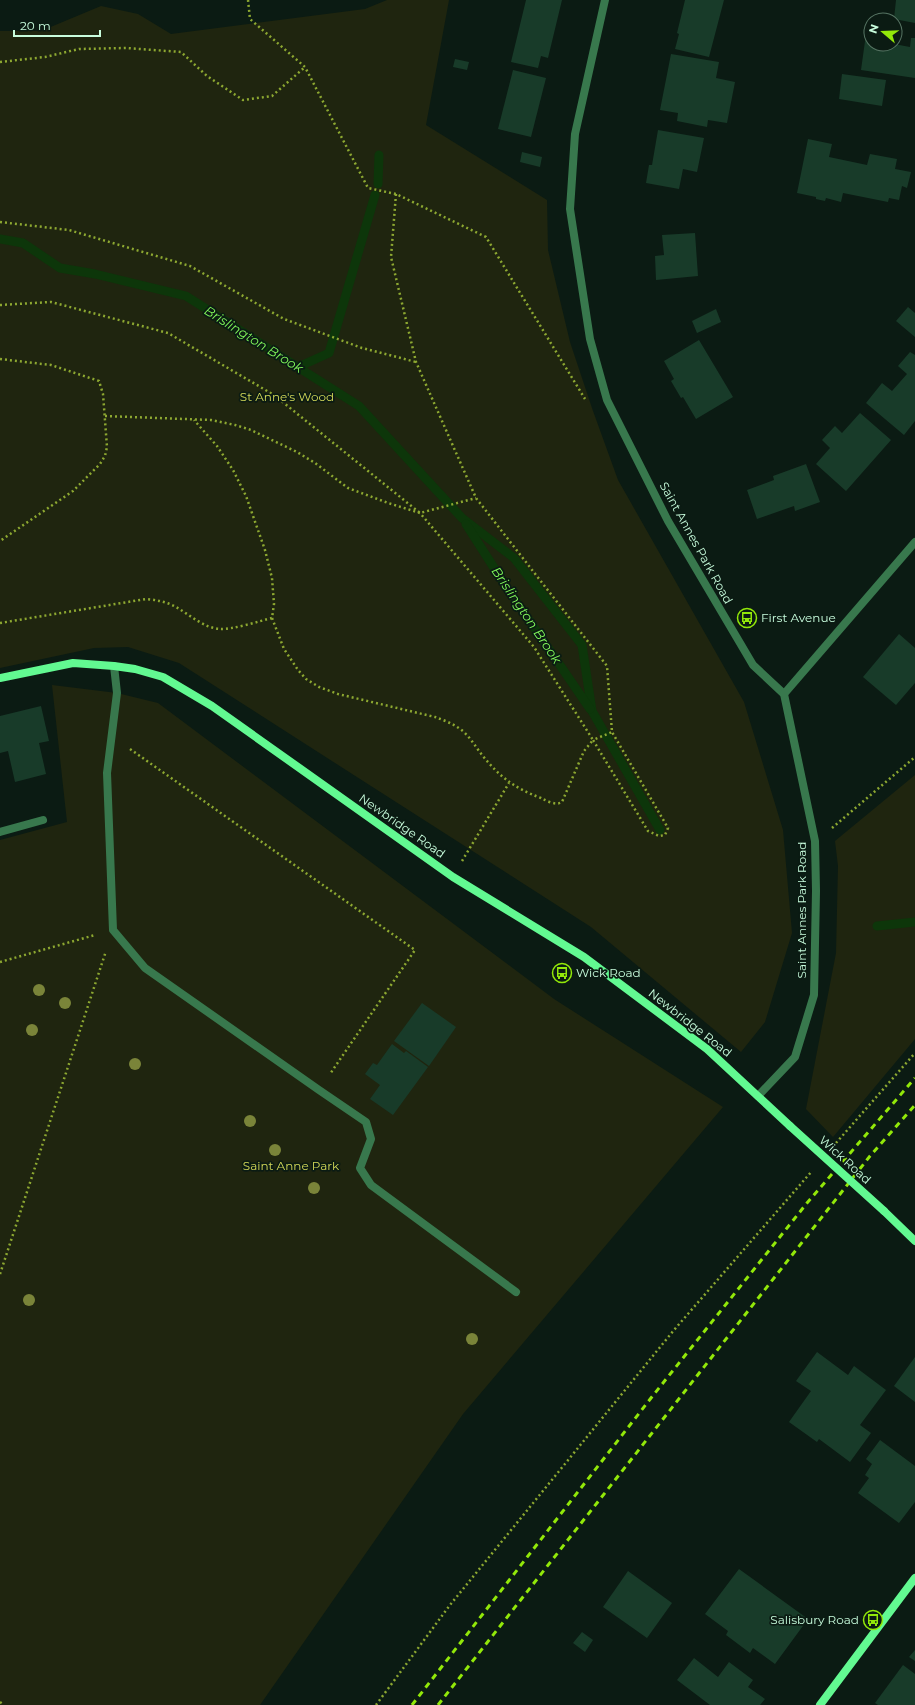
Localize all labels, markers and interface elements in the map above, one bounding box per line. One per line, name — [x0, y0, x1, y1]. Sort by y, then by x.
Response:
scale bar — [14, 12, 100, 38]
north arrow — [863, 12, 903, 52]
text: 20 m — [20, 18, 51, 33]
text: N — [865, 22, 882, 35]
water label: Brislington Brook — [202, 302, 308, 377]
park label: St Anne's Wood — [240, 389, 334, 404]
street label: Saint Annes Park Road — [657, 479, 736, 606]
water label: Brislington Brook — [489, 563, 566, 668]
bus stop icon: First Avenue — [736, 607, 758, 629]
place label: First Avenue — [761, 610, 836, 625]
street label: Newbridge Road — [356, 790, 448, 861]
street label: Saint Annes Park Road — [794, 842, 809, 978]
bus stop icon: Wick Road — [551, 962, 573, 984]
place label: Wick Road — [576, 965, 641, 980]
street label: Newbridge Road — [646, 985, 735, 1060]
street label: Wick Road — [816, 1132, 874, 1187]
park label: Saint Anne Park — [243, 1158, 340, 1173]
bus stop icon: Salisbury Road — [862, 1609, 884, 1631]
place label: Salisbury Road — [770, 1612, 859, 1627]

